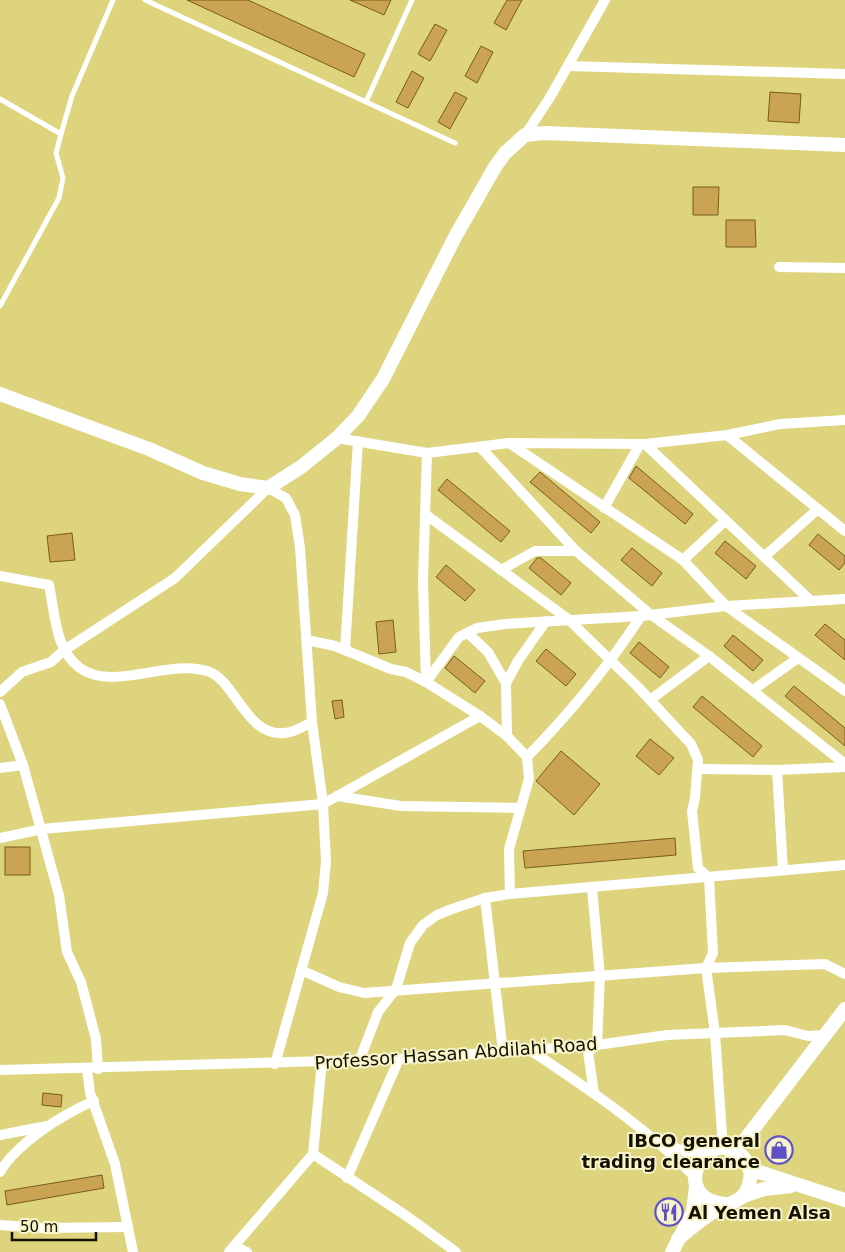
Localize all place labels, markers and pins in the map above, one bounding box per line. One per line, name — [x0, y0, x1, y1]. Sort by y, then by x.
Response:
place label: IBCO general trading clearance — [581, 1130, 760, 1172]
shop icon: IBCO general trading clearance — [764, 1135, 794, 1165]
restaurant icon: Al Yemen Alsa — [654, 1197, 684, 1227]
place label: Al Yemen Alsa — [688, 1202, 831, 1223]

